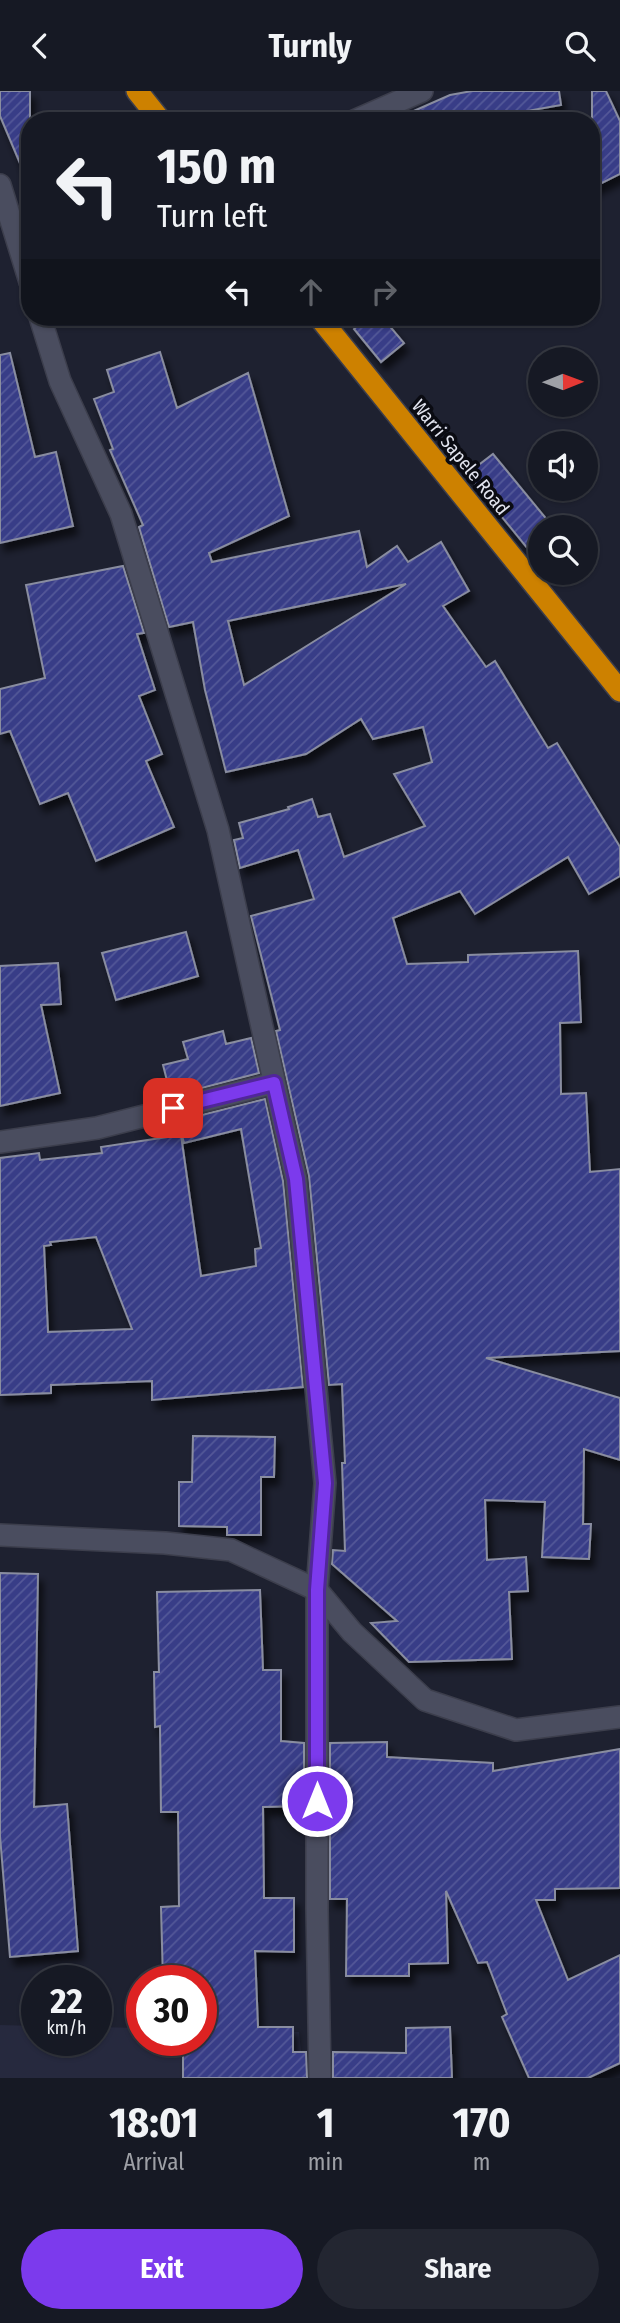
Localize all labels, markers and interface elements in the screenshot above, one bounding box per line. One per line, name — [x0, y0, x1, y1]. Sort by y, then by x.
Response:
icon: back — [21, 27, 59, 65]
text: Turnly — [268, 27, 352, 65]
icon: search — [561, 27, 599, 65]
text: 150 m — [157, 137, 276, 196]
icon: left — [42, 140, 133, 231]
text: Turn left — [157, 197, 267, 235]
icon: left — [219, 273, 257, 311]
icon: ahead — [292, 273, 330, 311]
icon: right — [365, 273, 403, 311]
north arrow — [528, 347, 598, 417]
map controls — [528, 347, 598, 585]
street label: Warri Sapele Road — [407, 395, 514, 520]
button: sound — [528, 431, 598, 501]
button: search — [528, 515, 598, 585]
pin — [143, 1078, 203, 1138]
icon: arrive — [154, 1089, 192, 1127]
position arrow — [280, 1764, 354, 1838]
speed limit sign: 30 — [126, 1965, 217, 2056]
text: 22 — [50, 1980, 83, 2022]
text: km/h — [46, 2017, 87, 2039]
text: 18:01 — [109, 2098, 199, 2148]
text: 1 — [317, 2098, 334, 2148]
text: 170 — [453, 2098, 511, 2148]
text: Arrival — [123, 2148, 184, 2176]
text: min — [308, 2148, 343, 2176]
text: m — [473, 2148, 491, 2176]
button: Exit — [21, 2229, 303, 2309]
button: Share — [317, 2229, 599, 2309]

